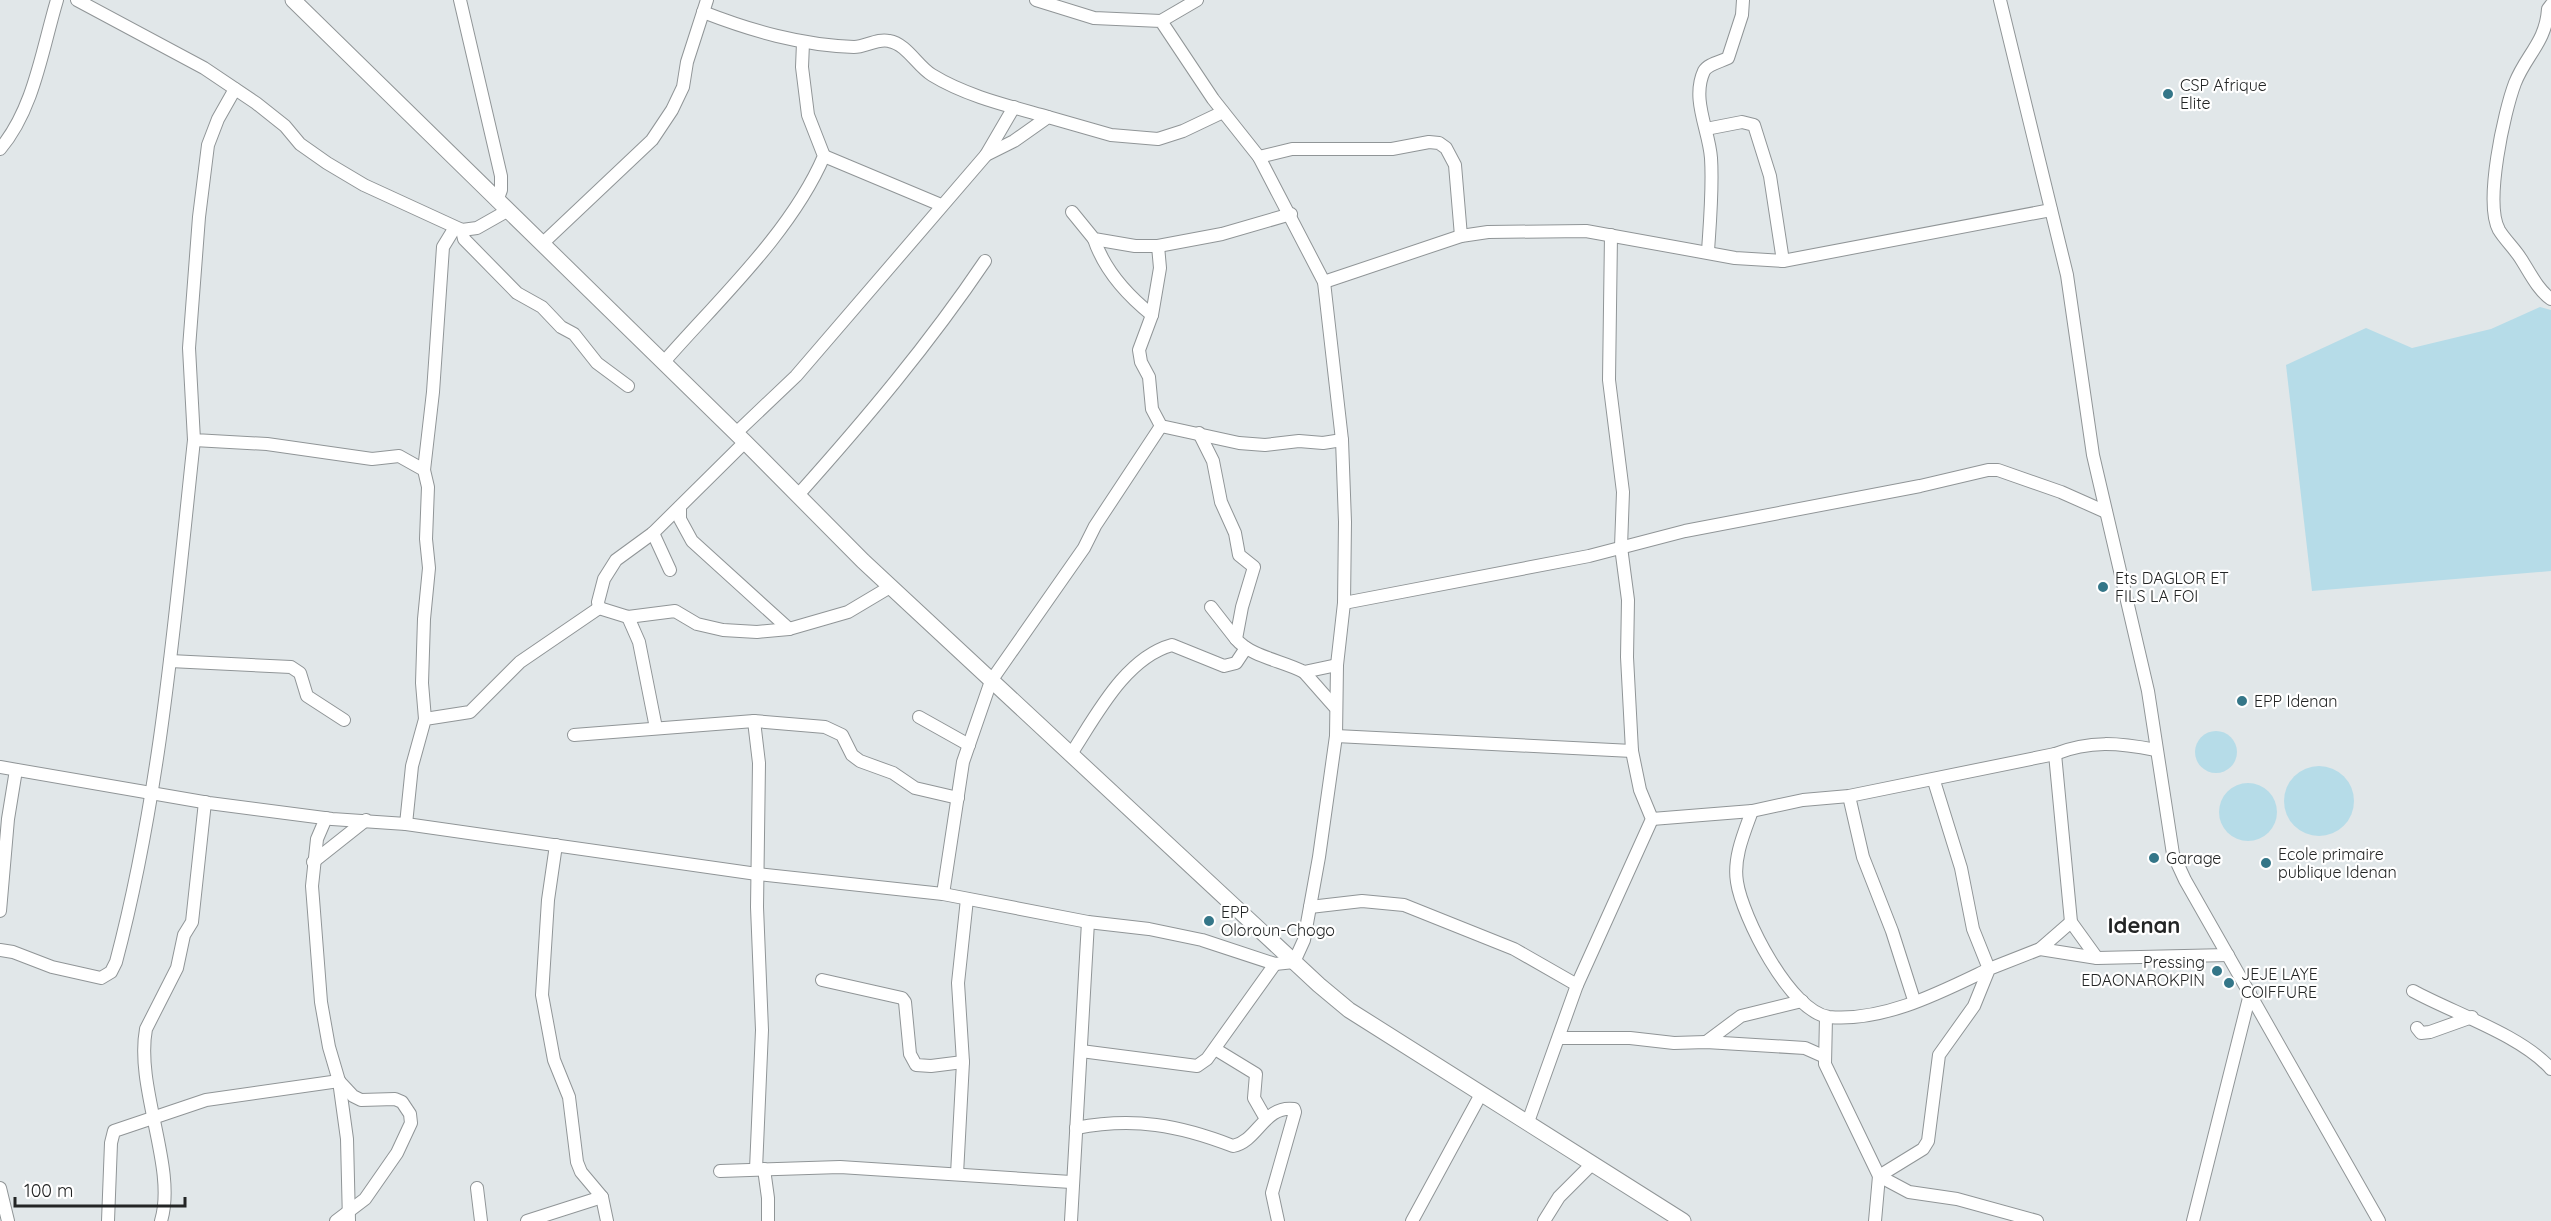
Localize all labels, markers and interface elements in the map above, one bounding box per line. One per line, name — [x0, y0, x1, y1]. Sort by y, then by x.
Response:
place label: CSP Afrique Elite — [2180, 75, 2267, 113]
marker: CSP Afrique Elite — [2161, 87, 2175, 101]
place label: Ets DAGLOR ET FILS LA FOI — [2115, 568, 2229, 606]
marker: Ets DAGLOR ET FILS LA FOI — [2096, 580, 2110, 594]
place label: EPP Idenan — [2254, 691, 2337, 711]
marker: EPP Idenan — [2235, 694, 2249, 708]
place label: Ecole primaire publique Idenan — [2278, 844, 2397, 882]
place label: Garage — [2166, 848, 2221, 868]
marker: Garage — [2147, 851, 2161, 865]
marker: Ecole primaire publique Idenan — [2259, 856, 2273, 870]
place label: EPP Oloroun-Chogo — [1221, 902, 1335, 940]
district label: Idenan — [2108, 911, 2180, 939]
marker: EPP Oloroun-Chogo — [1202, 914, 1216, 928]
place label: Pressing EDAONAROKPIN — [2081, 952, 2205, 990]
marker: Pressing EDAONAROKPIN — [2210, 964, 2224, 978]
place label: JEJE LAYE COIFFURE — [2241, 964, 2318, 1002]
marker: JEJE LAYE COIFFURE — [2222, 976, 2236, 990]
scale bar — [15, 1170, 184, 1208]
text: 100 m — [24, 1179, 73, 1202]

